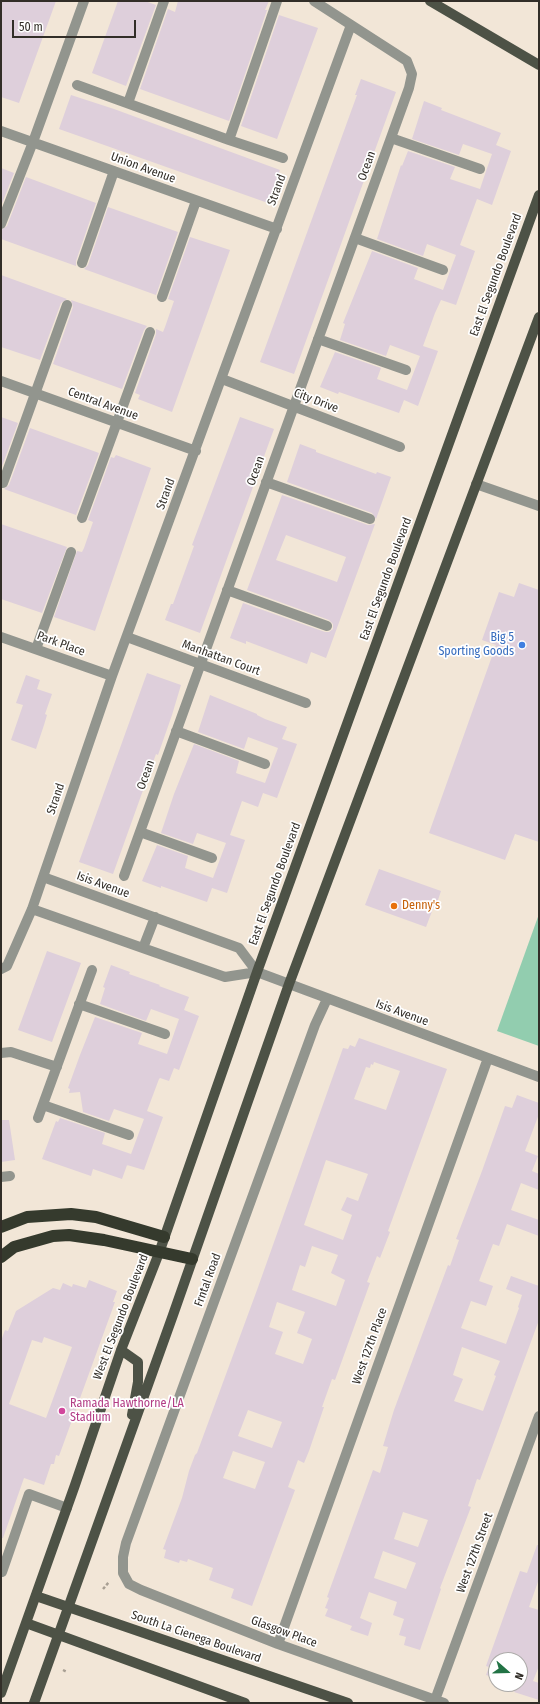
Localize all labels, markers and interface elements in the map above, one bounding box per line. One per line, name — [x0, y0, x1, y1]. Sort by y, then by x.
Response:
scale bar — [14, 12, 138, 38]
text: 50 m — [19, 20, 43, 34]
street label: Ocean — [355, 149, 379, 183]
street label: Union Avenue — [109, 150, 177, 186]
street label: Strand — [265, 172, 289, 208]
street label: East El Segundo Boulevard — [467, 212, 525, 338]
street label: Central Avenue — [66, 385, 140, 423]
street label: City Drive — [292, 386, 340, 416]
street label: Ocean — [244, 454, 268, 488]
street label: Strand — [154, 476, 178, 512]
street label: East El Segundo Boulevard — [357, 516, 415, 642]
street label: Park Place — [35, 629, 87, 659]
place label: Big 5 Sporting Goods — [438, 631, 514, 659]
street label: Manhattan Court — [180, 637, 262, 679]
marker: Big 5 Sporting Goods — [517, 640, 527, 650]
street label: Ocean — [134, 758, 158, 792]
street label: Strand — [44, 781, 68, 817]
street label: East El Segundo Boulevard — [246, 821, 304, 947]
street label: Isis Avenue — [75, 869, 131, 901]
place label: Denny's — [402, 899, 440, 913]
marker: Denny's — [389, 901, 399, 911]
street label: Isis Avenue — [374, 997, 430, 1029]
street label: Frntal Road — [192, 1251, 224, 1309]
street label: West El Segundo Boulevard — [90, 1252, 152, 1382]
street label: West 127th Place — [349, 1306, 391, 1386]
place label: Ramada Hawthorne/LA Stadium — [70, 1397, 184, 1425]
marker: Ramada Hawthorne/LA Stadium — [57, 1406, 67, 1416]
street label: West 127th Street — [454, 1511, 496, 1595]
street label: South La Cienega Boulevard — [129, 1608, 263, 1666]
street label: Glasgow Place — [249, 1613, 319, 1651]
north arrow — [488, 1652, 528, 1692]
text: N — [512, 1671, 526, 1681]

